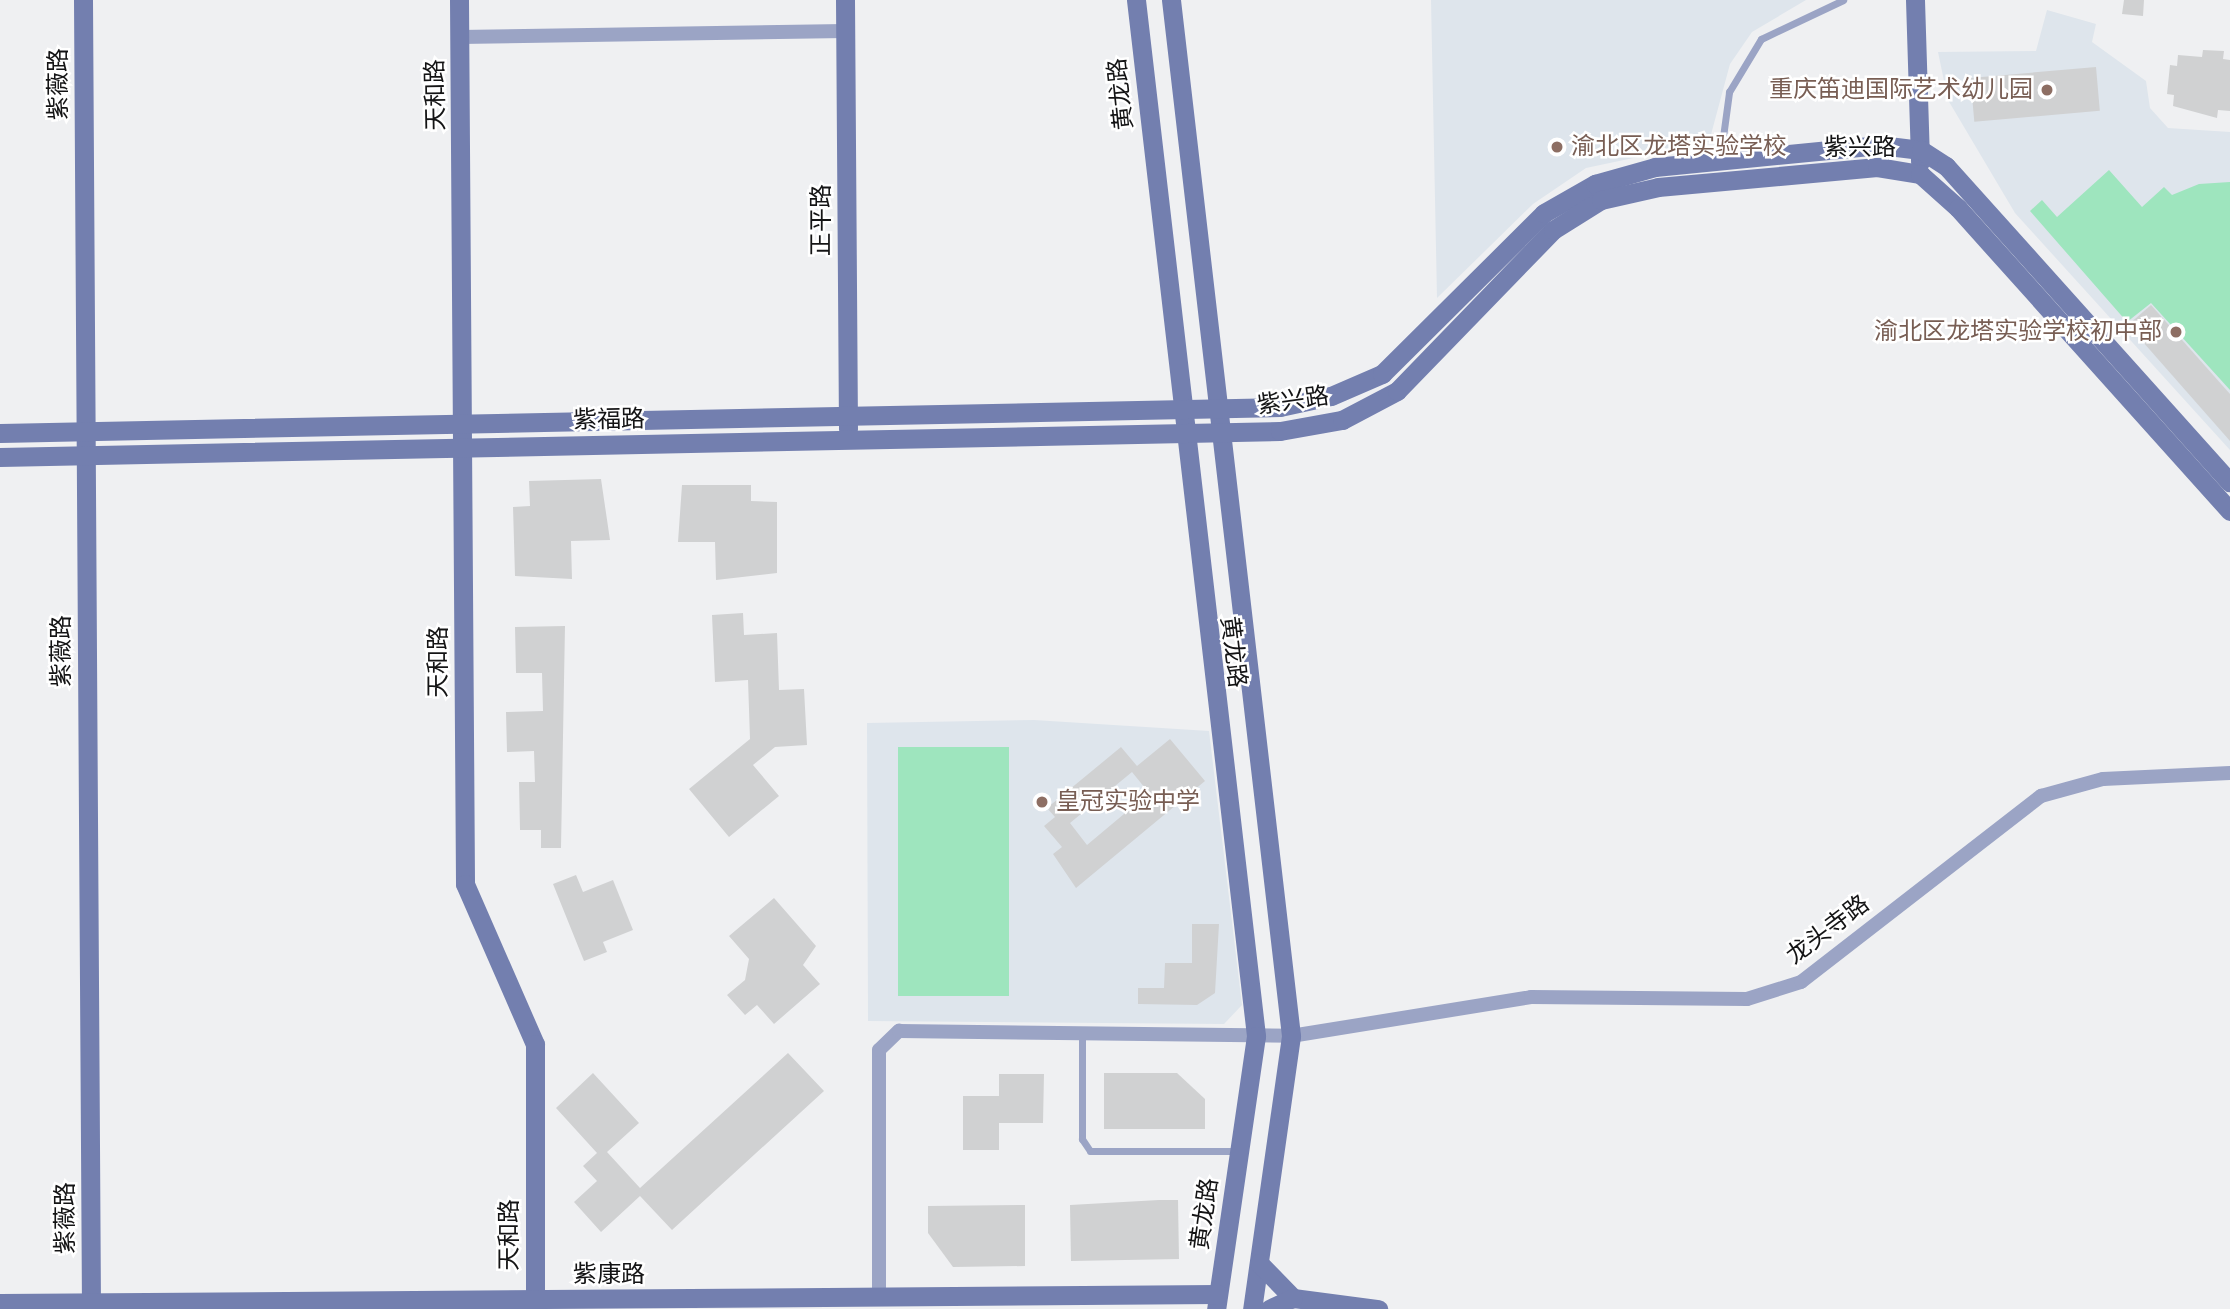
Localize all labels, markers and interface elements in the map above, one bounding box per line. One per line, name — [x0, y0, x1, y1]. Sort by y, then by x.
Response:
street label: 紫薇路 — [45, 48, 73, 120]
street label: 黄龙路 — [1103, 57, 1139, 131]
street label: 天和路 — [421, 59, 451, 131]
place label: 重庆笛迪国际艺术幼儿园 — [1769, 76, 2033, 104]
marker: 重庆笛迪国际艺术幼儿园 — [2039, 82, 2055, 98]
place label: 渝北区龙塔实验学校 — [1571, 133, 1787, 161]
street label: 紫兴路 — [1824, 134, 1896, 162]
marker: 渝北区龙塔实验学校 — [1549, 139, 1565, 155]
street label: 正平路 — [808, 184, 836, 256]
place label: 渝北区龙塔实验学校初中部 — [1874, 318, 2162, 346]
marker: 渝北区龙塔实验学校初中部 — [2168, 324, 2184, 340]
street label: 紫兴路 — [1255, 382, 1331, 420]
street label: 紫福路 — [573, 405, 645, 435]
street label: 紫薇路 — [48, 615, 76, 687]
street label: 黄龙路 — [1214, 615, 1252, 689]
street label: 天和路 — [425, 626, 453, 698]
place label: 皇冠实验中学 — [1056, 788, 1200, 816]
marker: 皇冠实验中学 — [1034, 794, 1050, 810]
street label: 龙头寺路 — [1781, 890, 1875, 970]
street label: 黄龙路 — [1186, 1176, 1224, 1252]
street label: 紫薇路 — [52, 1182, 80, 1254]
street label: 天和路 — [496, 1199, 524, 1271]
street label: 紫康路 — [573, 1261, 645, 1289]

